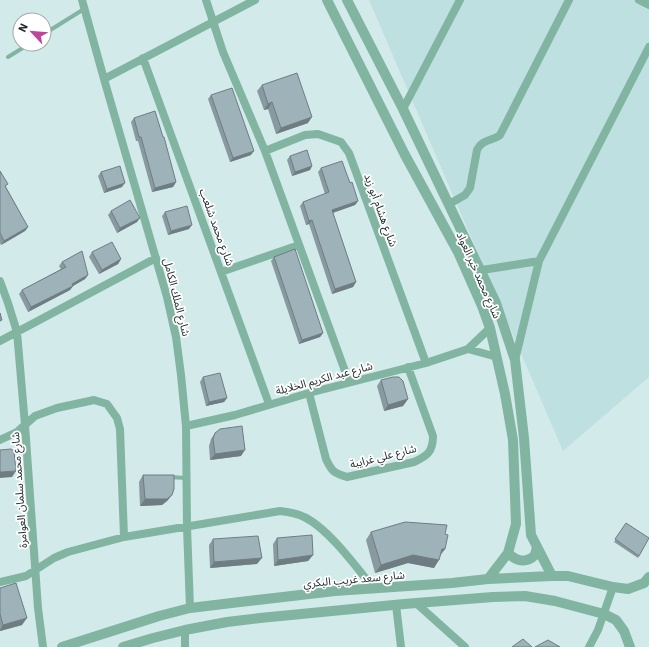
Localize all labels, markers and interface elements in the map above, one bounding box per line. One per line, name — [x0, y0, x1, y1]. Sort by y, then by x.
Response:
north arrow — [12, 12, 52, 52]
text: N — [15, 21, 31, 34]
street label: شارع هشام أبو زيد — [360, 171, 401, 249]
street label: شارع محمد شلعب — [196, 186, 238, 268]
street label: شارع محمد خير العواد — [453, 229, 505, 321]
street label: شارع الملك الكامل — [160, 257, 194, 338]
street label: شارع عبد الكريم الخلايلة — [274, 358, 375, 400]
street label: شارع محمد سلمان العوامرة — [8, 431, 31, 549]
street label: شارع علي غرايبة — [348, 441, 419, 474]
street label: شارع سعد غريب البكري — [303, 568, 406, 593]

